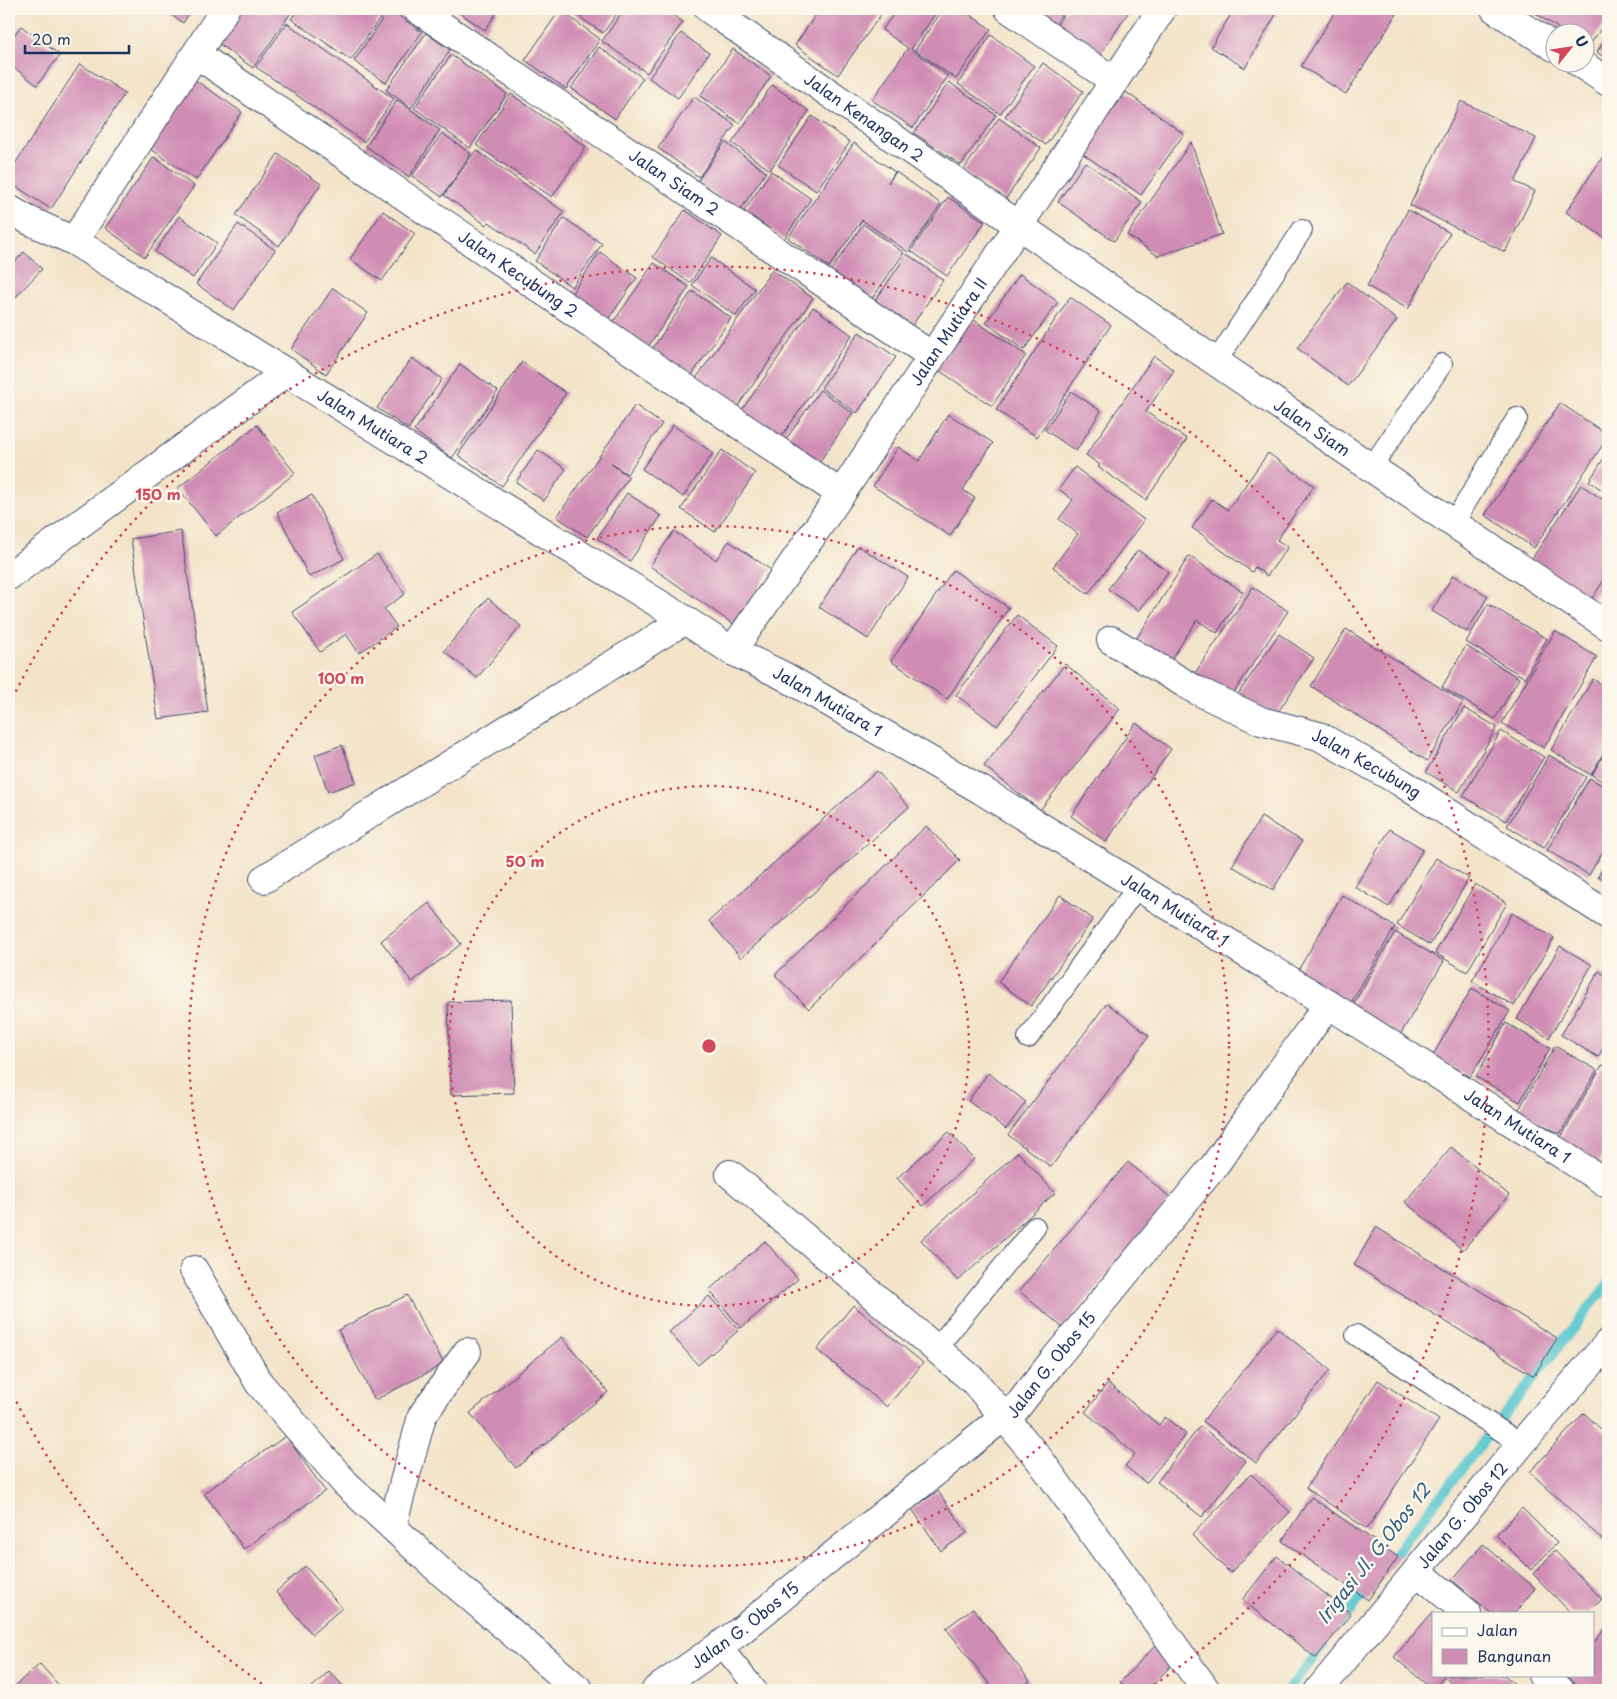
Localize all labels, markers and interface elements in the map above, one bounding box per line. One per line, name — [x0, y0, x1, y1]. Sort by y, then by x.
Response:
scale bar — [25, 22, 129, 54]
north arrow — [1544, 22, 1594, 72]
text: 20 m — [32, 27, 71, 50]
text: U — [1570, 31, 1593, 51]
street label: Jalan Kenangan 2 — [800, 66, 929, 167]
street label: Jalan Siam 2 — [625, 142, 725, 220]
street label: Jalan Kecubung 2 — [454, 224, 583, 322]
street label: Jalan Mutiara II — [903, 272, 992, 390]
street label: Jalan Mutiara 2 — [313, 382, 433, 469]
street label: Jalan Siam — [1269, 392, 1356, 461]
text: 150 m — [135, 482, 181, 505]
street label: Jalan Mutiara 1 — [769, 659, 887, 742]
text: 100 m — [318, 666, 364, 689]
street label: Jalan Kecubung — [1309, 722, 1426, 803]
text: 50 m — [506, 849, 544, 872]
street label: Jalan Mutiara 1 — [1117, 866, 1234, 951]
centre of rings — [700, 1037, 718, 1055]
street label: Jalan Mutiara 1 — [1460, 1082, 1576, 1168]
street label: Jalan G. Obos 15 — [1000, 1305, 1100, 1423]
street label: Jalan G. Obos 12 — [1411, 1456, 1513, 1573]
water label: Irigasi Jl. G.Obos 12 — [1309, 1476, 1437, 1629]
street label: Jalan G. Obos 15 — [685, 1575, 803, 1674]
legend — [1432, 1612, 1594, 1676]
text: Jalan — [1477, 1618, 1518, 1641]
text: Bangunan — [1477, 1644, 1551, 1667]

